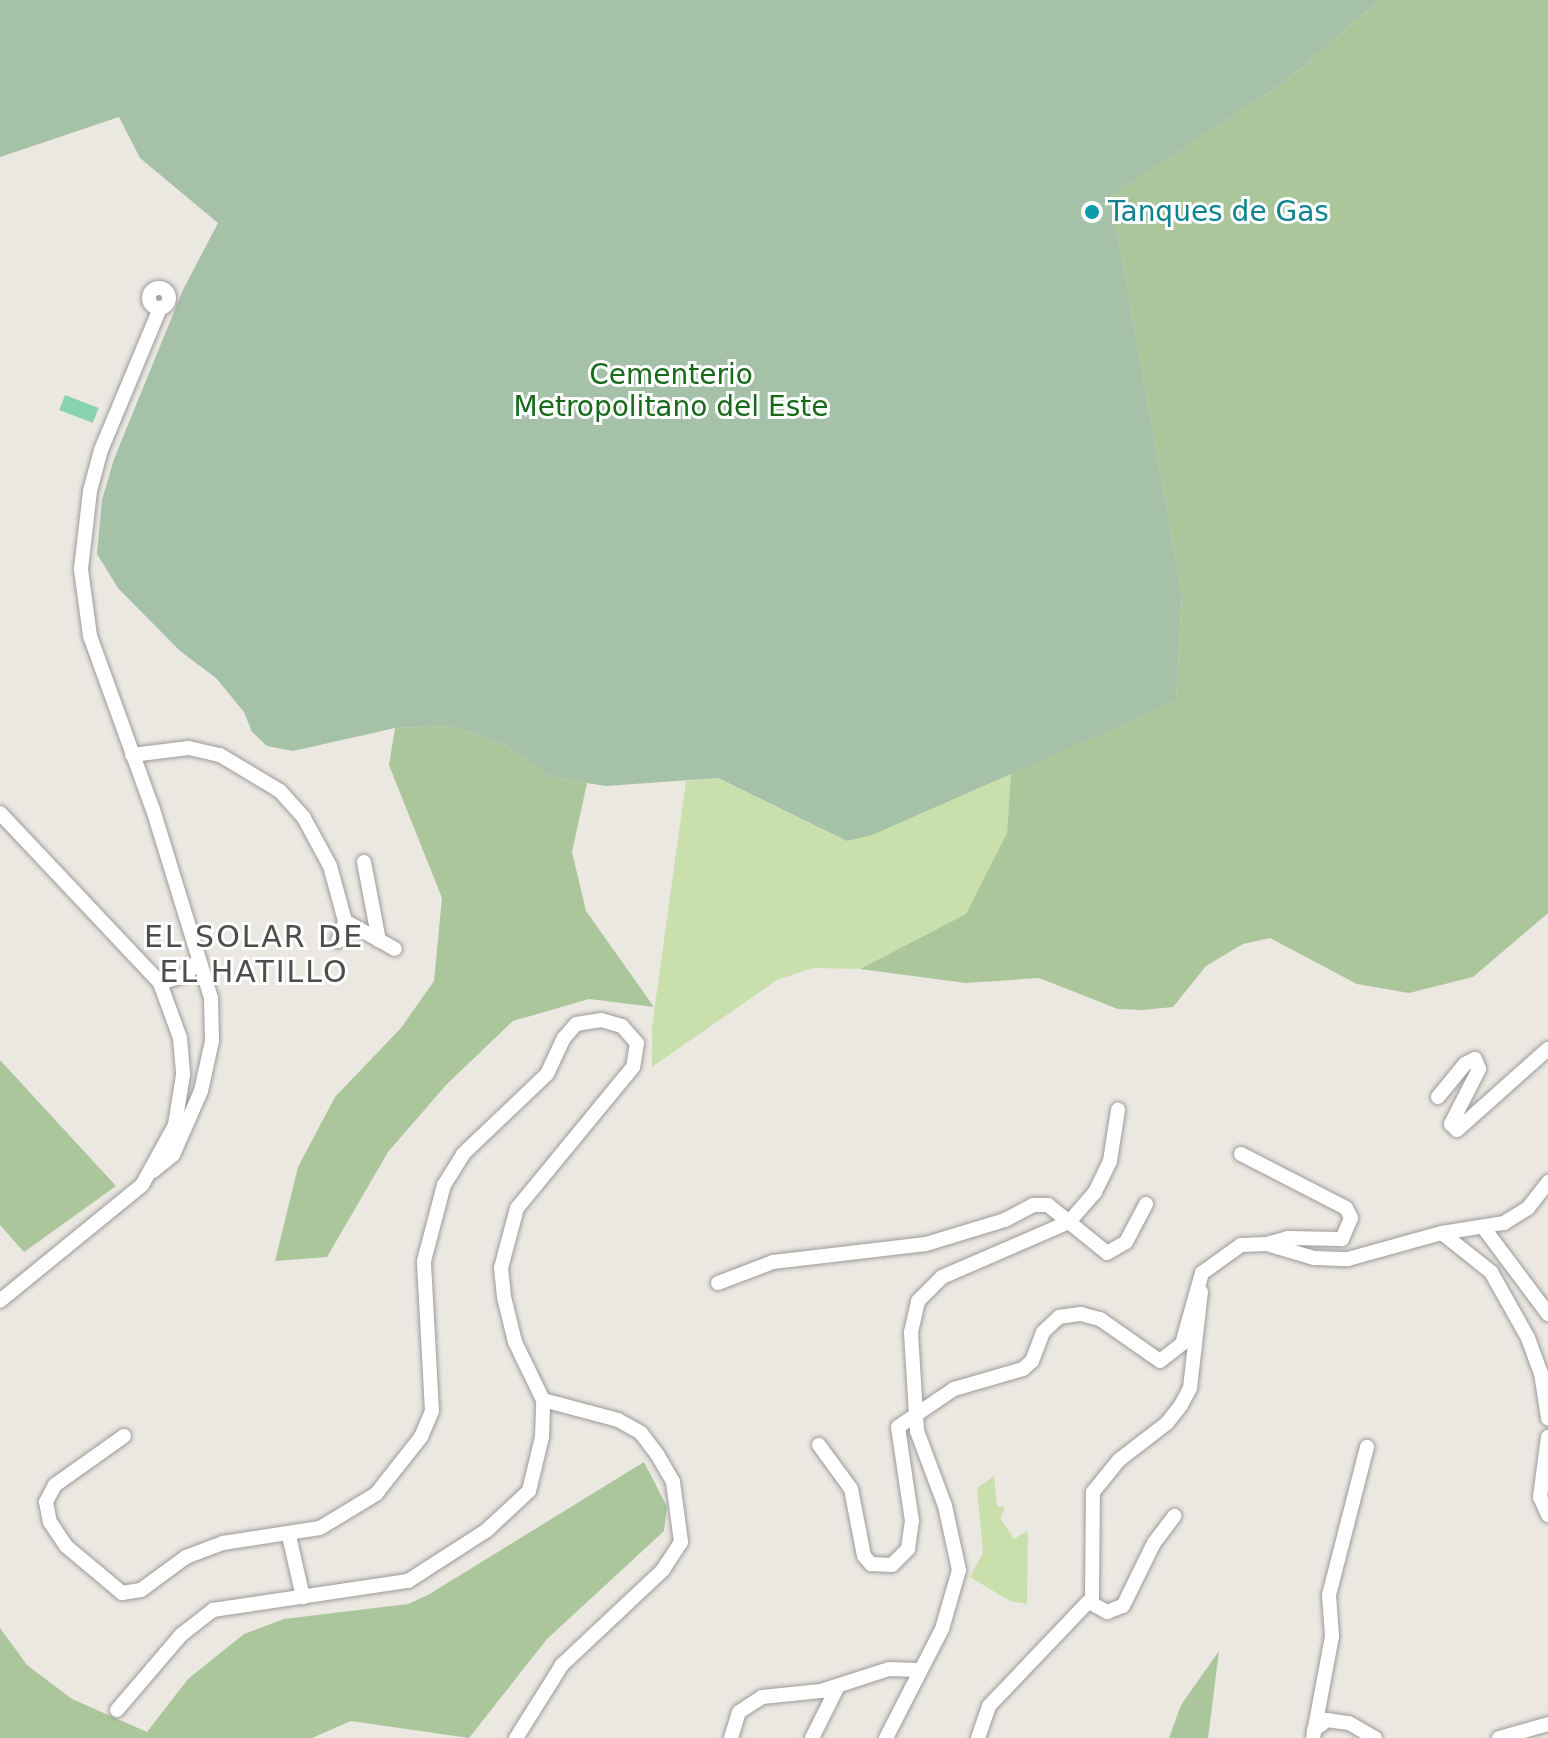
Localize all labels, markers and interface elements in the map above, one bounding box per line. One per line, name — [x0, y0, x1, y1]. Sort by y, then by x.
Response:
place label: Tanques de Gas — [1108, 195, 1329, 229]
marker: Tanques de Gas — [1083, 203, 1101, 221]
park label: Cementerio Metropolitano del Este — [514, 358, 828, 424]
district label: EL SOLAR DE EL HATILLO — [144, 919, 364, 990]

